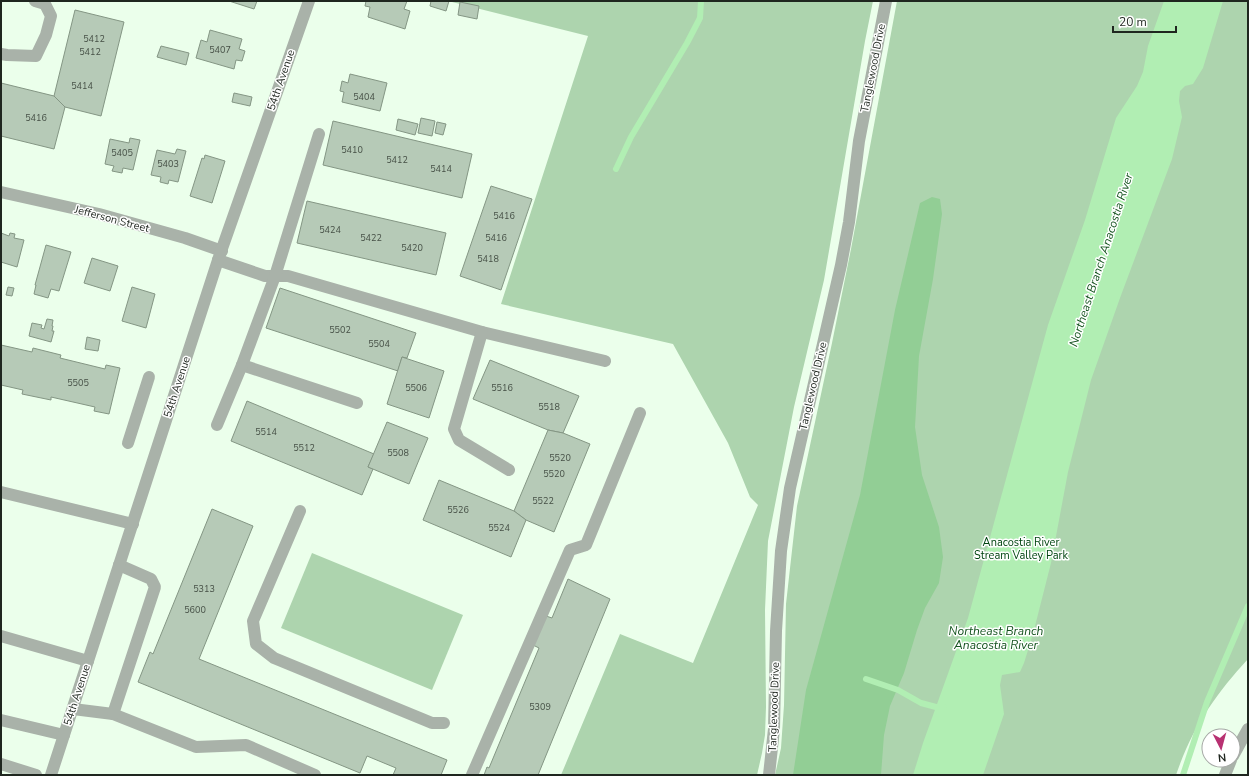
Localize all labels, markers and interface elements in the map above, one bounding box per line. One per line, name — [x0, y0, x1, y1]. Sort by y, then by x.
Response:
scale bar — [1113, 8, 1176, 34]
text: 20 m — [1119, 14, 1147, 30]
street label: Tanglewood Drive — [857, 22, 889, 114]
house number: 5412 — [83, 33, 105, 45]
house number: 5407 — [209, 44, 231, 56]
house number: 5412 — [79, 46, 101, 58]
street label: 54th Avenue — [264, 47, 298, 112]
house number: 5414 — [71, 80, 93, 92]
house number: 5404 — [353, 91, 375, 103]
house number: 5416 — [25, 112, 47, 124]
house number: 5410 — [341, 144, 363, 156]
house number: 5405 — [111, 147, 133, 159]
house number: 5412 — [386, 154, 408, 166]
house number: 5403 — [157, 158, 179, 170]
house number: 5414 — [430, 163, 452, 175]
water label: Northeast Branch Anacostia River — [1065, 170, 1137, 349]
street label: Jefferson Street — [72, 202, 151, 236]
house number: 5416 — [493, 210, 515, 222]
house number: 5424 — [319, 224, 341, 236]
house number: 5422 — [360, 232, 382, 244]
house number: 5416 — [485, 232, 507, 244]
house number: 5420 — [401, 242, 423, 254]
house number: 5418 — [477, 253, 499, 265]
house number: 5502 — [329, 324, 351, 336]
house number: 5504 — [368, 338, 390, 350]
street label: Tanglewood Drive — [796, 340, 830, 432]
street label: 54th Avenue — [160, 354, 194, 420]
house number: 5505 — [67, 377, 89, 389]
house number: 5506 — [405, 382, 427, 394]
house number: 5516 — [491, 382, 513, 394]
house number: 5518 — [538, 401, 560, 413]
house number: 5514 — [255, 426, 277, 438]
house number: 5512 — [293, 442, 315, 454]
house number: 5508 — [387, 447, 409, 459]
house number: 5520 — [549, 452, 571, 464]
house number: 5520 — [543, 468, 565, 480]
house number: 5522 — [532, 495, 554, 507]
house number: 5526 — [447, 504, 469, 516]
house number: 5524 — [488, 522, 510, 534]
park label: Anacostia River Stream Valley Park — [974, 535, 1068, 563]
house number: 5313 — [193, 583, 215, 595]
house number: 5600 — [184, 604, 206, 616]
water label: Northeast Branch Anacostia River — [949, 623, 1044, 653]
street label: 54th Avenue — [60, 662, 94, 728]
street label: Tanglewood Drive — [765, 662, 783, 752]
house number: 5309 — [529, 701, 551, 713]
north arrow — [1201, 728, 1241, 768]
text: N — [1217, 750, 1227, 765]

